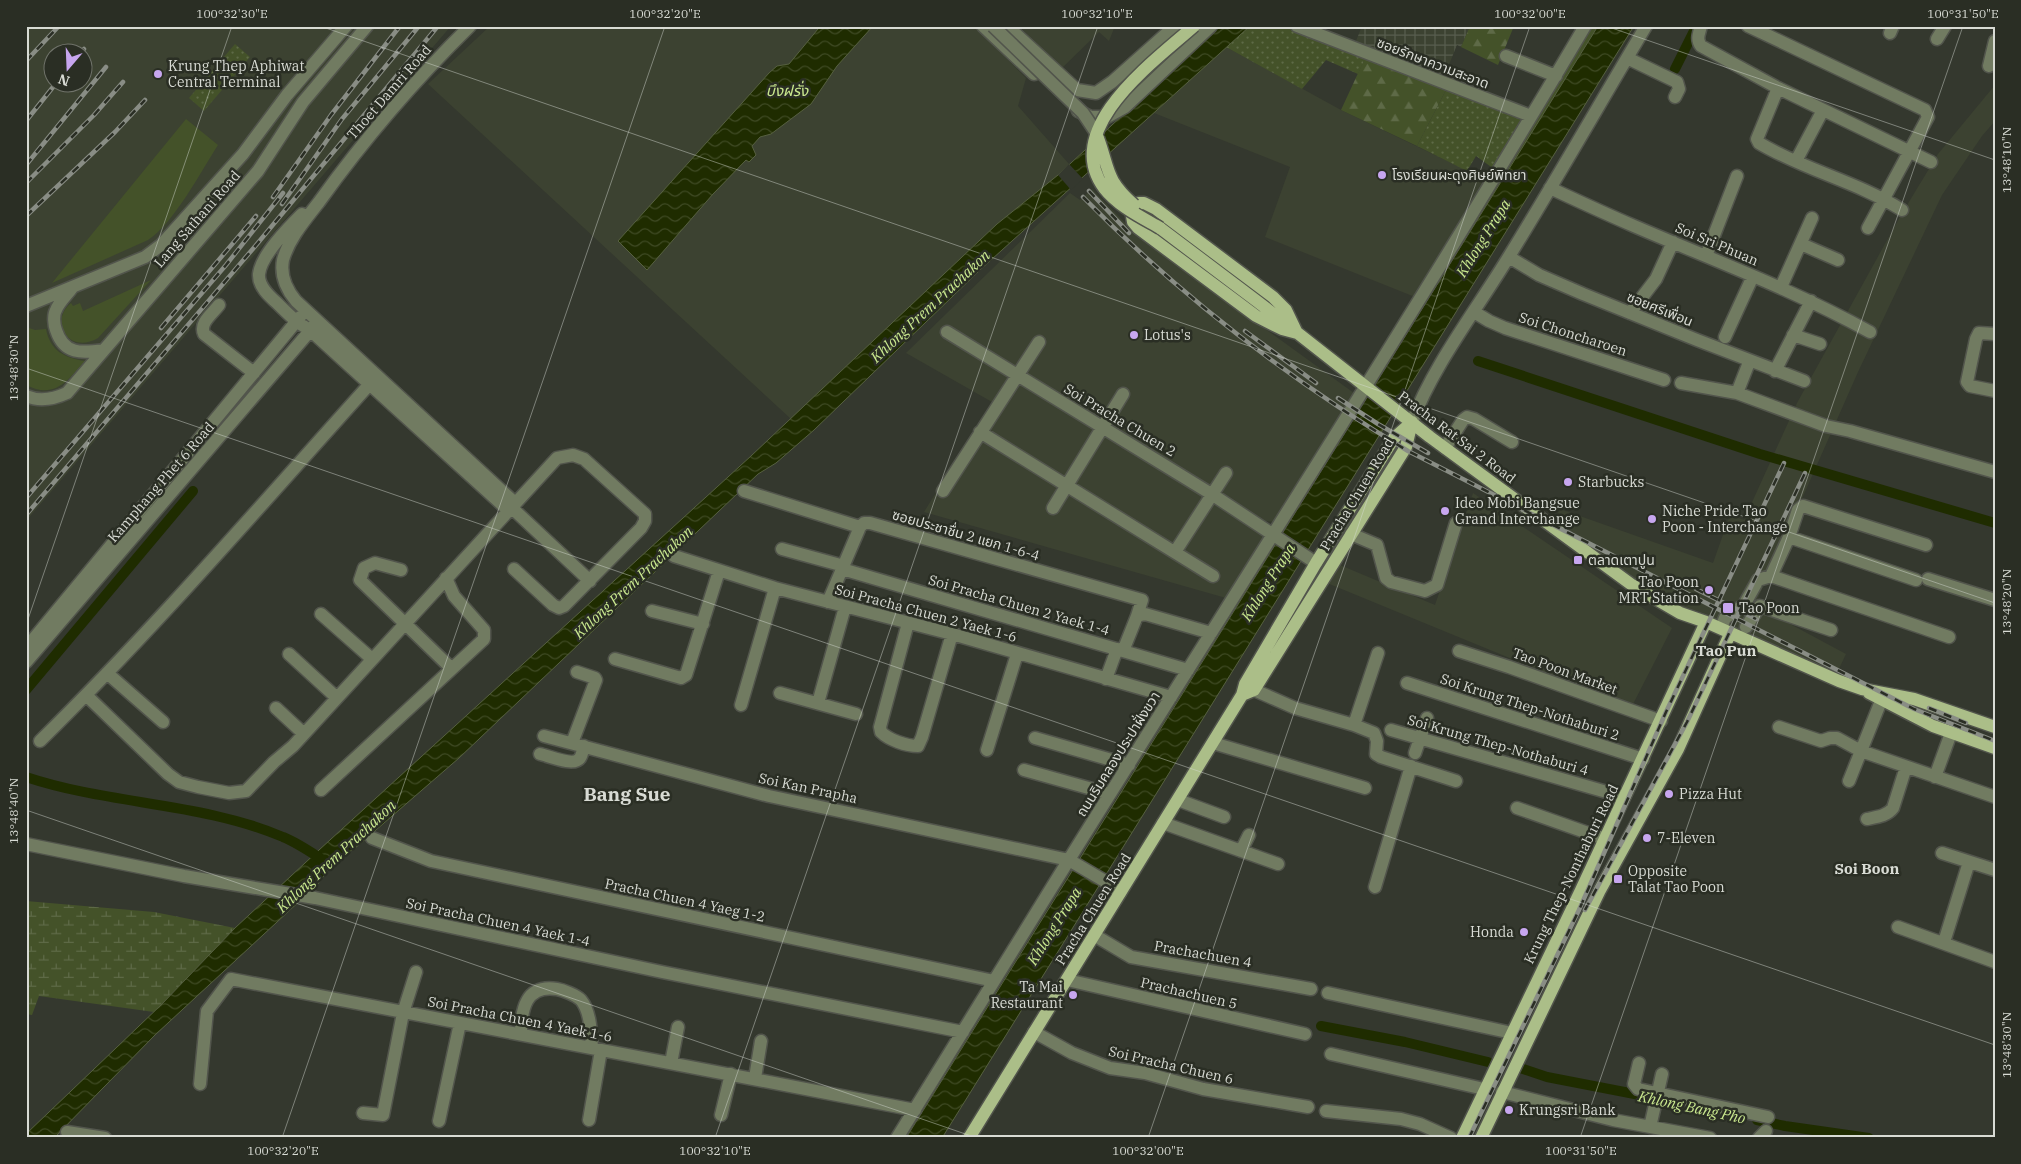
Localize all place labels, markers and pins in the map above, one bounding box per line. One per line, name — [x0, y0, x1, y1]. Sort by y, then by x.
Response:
place label: Krung Thep Aphiwat Central Terminal — [168, 57, 304, 91]
marker: Krung Thep Aphiwat Central Terminal — [152, 68, 164, 80]
place label: โรงเรียนผะดุงศิษย์พิทยา — [1392, 166, 1527, 184]
marker: โรงเรียนผะดุงศิษย์พิทยา — [1376, 169, 1388, 181]
place label: Lotus's — [1144, 326, 1191, 344]
marker: Lotus's — [1128, 329, 1140, 341]
place label: Starbucks — [1578, 473, 1644, 491]
marker: Starbucks — [1562, 476, 1574, 488]
place label: Ideo Mobi Bangsue Grand Interchange — [1455, 494, 1580, 528]
place label: Niche Pride Tao Poon - Interchange — [1662, 502, 1787, 536]
marker: Ideo Mobi Bangsue Grand Interchange — [1439, 505, 1451, 517]
marker: Niche Pride Tao Poon - Interchange — [1646, 513, 1658, 525]
place label: ตลาดเตาปูน — [1588, 551, 1655, 569]
marker: ตลาดเตาปูน — [1572, 554, 1584, 566]
place label: Tao Poon MRT Station — [1618, 573, 1699, 607]
marker: Tao Poon MRT Station — [1703, 584, 1715, 596]
place label: Tao Poon — [1739, 599, 1800, 617]
marker: Tao Poon — [1721, 601, 1735, 615]
place label: Pizza Hut — [1679, 785, 1742, 803]
marker: Pizza Hut — [1663, 788, 1675, 800]
place label: 7-Eleven — [1657, 829, 1715, 847]
marker: 7-Eleven — [1641, 832, 1653, 844]
place label: Opposite Talat Tao Poon — [1628, 862, 1725, 896]
marker: Opposite Talat Tao Poon — [1612, 873, 1624, 885]
place label: Honda — [1470, 923, 1514, 941]
marker: Honda — [1518, 926, 1530, 938]
place label: Ta Mai Restaurant — [991, 978, 1063, 1012]
marker: Ta Mai Restaurant — [1067, 989, 1079, 1001]
place label: Krungsri Bank — [1519, 1101, 1616, 1119]
marker: Krungsri Bank — [1503, 1104, 1515, 1116]

